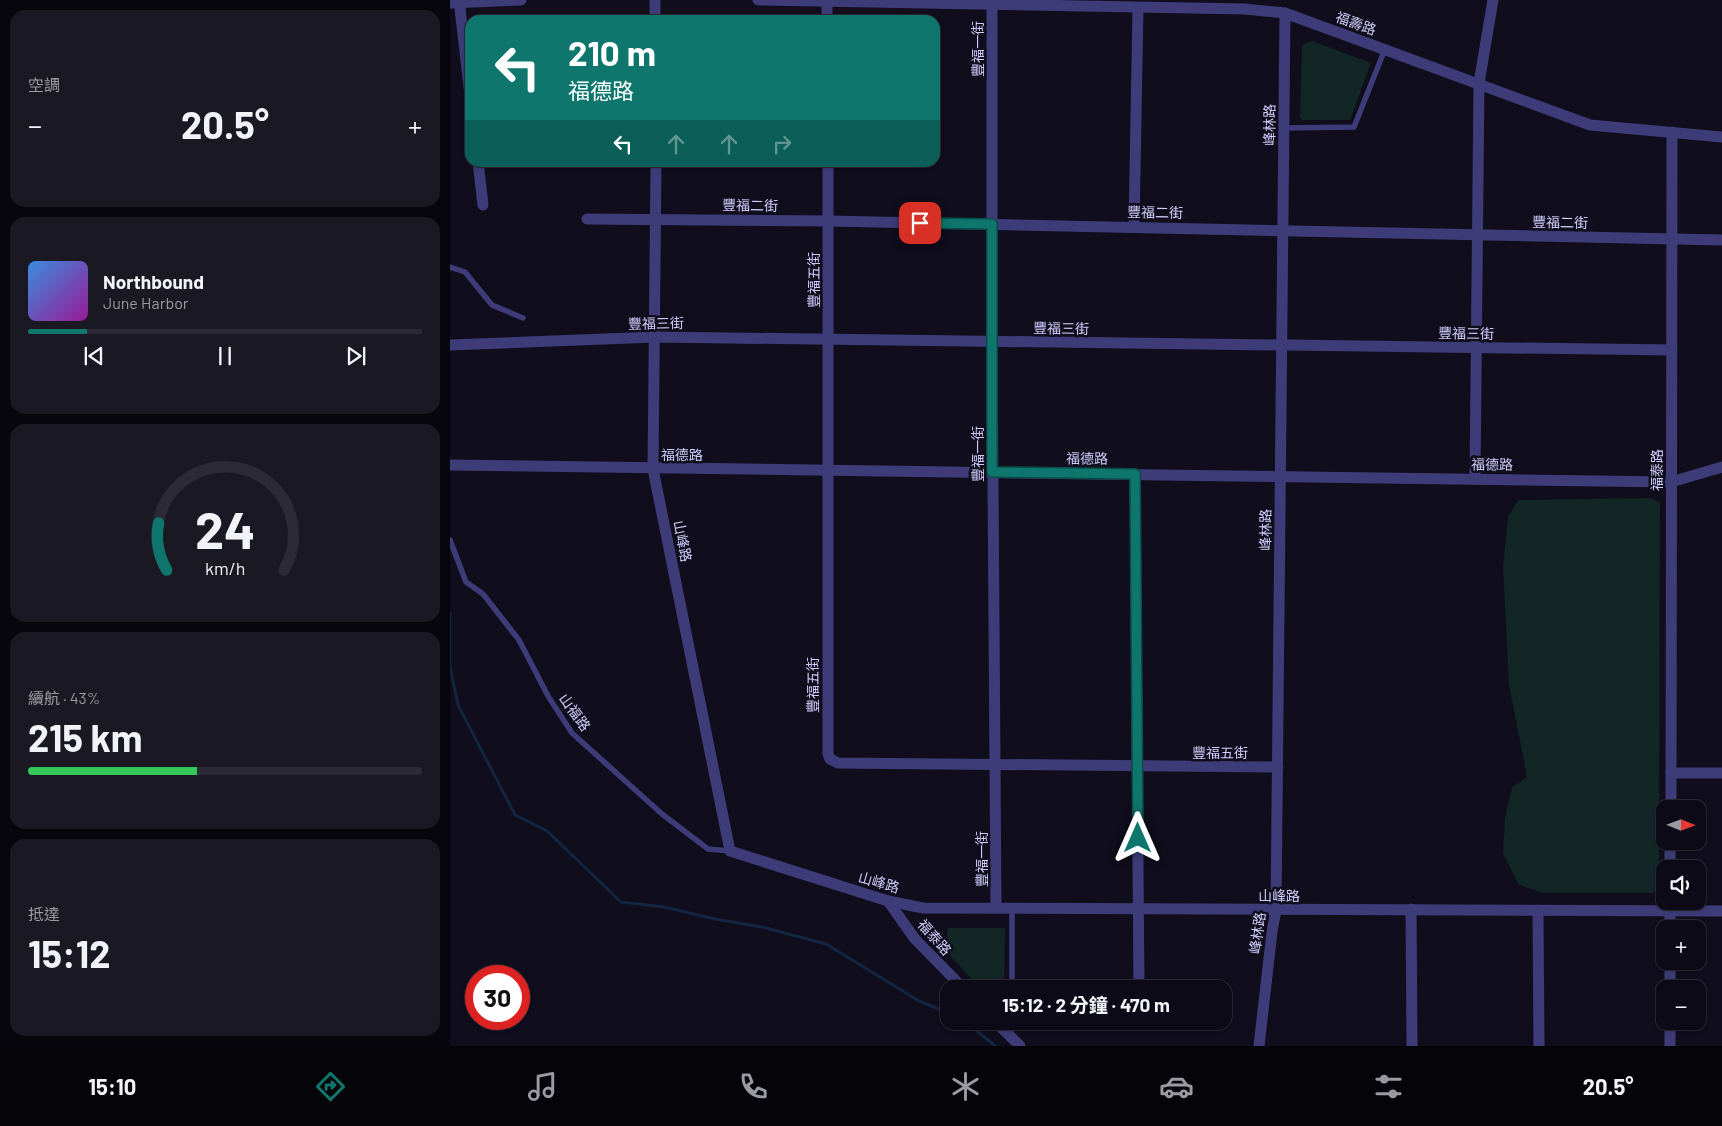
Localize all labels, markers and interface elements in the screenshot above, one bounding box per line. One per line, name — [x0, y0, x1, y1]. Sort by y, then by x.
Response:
street label: 福壽路 — [1333, 8, 1379, 38]
street label: 豐福一街 — [969, 21, 986, 77]
text: 210 m — [568, 31, 656, 73]
icon: left — [485, 35, 550, 100]
text: 空調 — [28, 75, 60, 94]
text: 福德路 — [568, 77, 634, 103]
text: 20.5° — [181, 101, 269, 147]
street label: 峰林路 — [1260, 104, 1278, 146]
text: − — [28, 108, 42, 142]
text: + — [408, 108, 422, 142]
icon: left — [609, 130, 637, 158]
icon: ahead — [662, 130, 690, 158]
icon: ahead — [715, 130, 743, 158]
icon: right — [768, 130, 796, 158]
street label: 豐福二街 — [722, 196, 778, 214]
pin — [899, 202, 941, 244]
street label: 豐福二街 — [1127, 203, 1183, 221]
icon: arrive — [906, 209, 934, 237]
street label: 豐福二街 — [1532, 213, 1588, 231]
street label: 豐福五街 — [805, 252, 822, 308]
text: Northbound — [103, 270, 204, 293]
text: June Harbor — [103, 293, 189, 312]
street label: 豐福三街 — [628, 314, 684, 332]
street label: 豐福三街 — [1033, 319, 1089, 337]
street label: 豐福三街 — [1438, 324, 1494, 342]
icon: previous — [80, 342, 108, 370]
icon: pause — [211, 342, 239, 370]
icon: next — [342, 342, 370, 370]
street label: 豐福一街 — [969, 426, 986, 482]
street label: 福德路 — [661, 446, 703, 463]
street label: 福德路 — [1066, 449, 1108, 467]
street label: 福泰路 — [1648, 449, 1665, 491]
street label: 福德路 — [1471, 455, 1513, 473]
text: 24 — [195, 497, 255, 559]
street label: 峰林路 — [1256, 509, 1274, 551]
street label: 山峰路 — [671, 519, 695, 563]
text: km/h — [205, 557, 245, 579]
street label: 豐福五街 — [804, 657, 821, 713]
text: 續航 · 43% — [28, 688, 100, 707]
street label: 山福路 — [556, 690, 594, 734]
text: 215 km — [28, 714, 143, 760]
street label: 豐福五街 — [1192, 744, 1248, 761]
north arrow — [1656, 800, 1706, 850]
map controls — [1656, 800, 1706, 1030]
position arrow — [1111, 811, 1163, 863]
street label: 豐福一街 — [973, 831, 990, 887]
button: sound — [1656, 860, 1706, 910]
street label: 山峰路 — [856, 868, 902, 896]
street label: 山峰路 — [1258, 887, 1300, 904]
text: 抵達 — [28, 904, 60, 923]
street label: 峰林路 — [1246, 911, 1268, 955]
street label: 福泰路 — [915, 916, 955, 958]
button: + — [1656, 920, 1706, 970]
text: 15:12 — [28, 930, 111, 976]
speed limit sign: 30 — [465, 965, 530, 1030]
button: − — [1656, 980, 1706, 1030]
text: 15:12 · 2 分鐘 · 470 m — [1002, 993, 1170, 1016]
icon: directions — [313, 1069, 348, 1104]
icon: music — [525, 1069, 560, 1104]
icon: phone — [736, 1069, 771, 1104]
icon: climate — [948, 1069, 983, 1104]
icon: car — [1159, 1069, 1194, 1104]
icon: filters — [1371, 1069, 1406, 1104]
text: 15:10 — [88, 1073, 136, 1099]
text: 20.5° — [1583, 1073, 1634, 1099]

